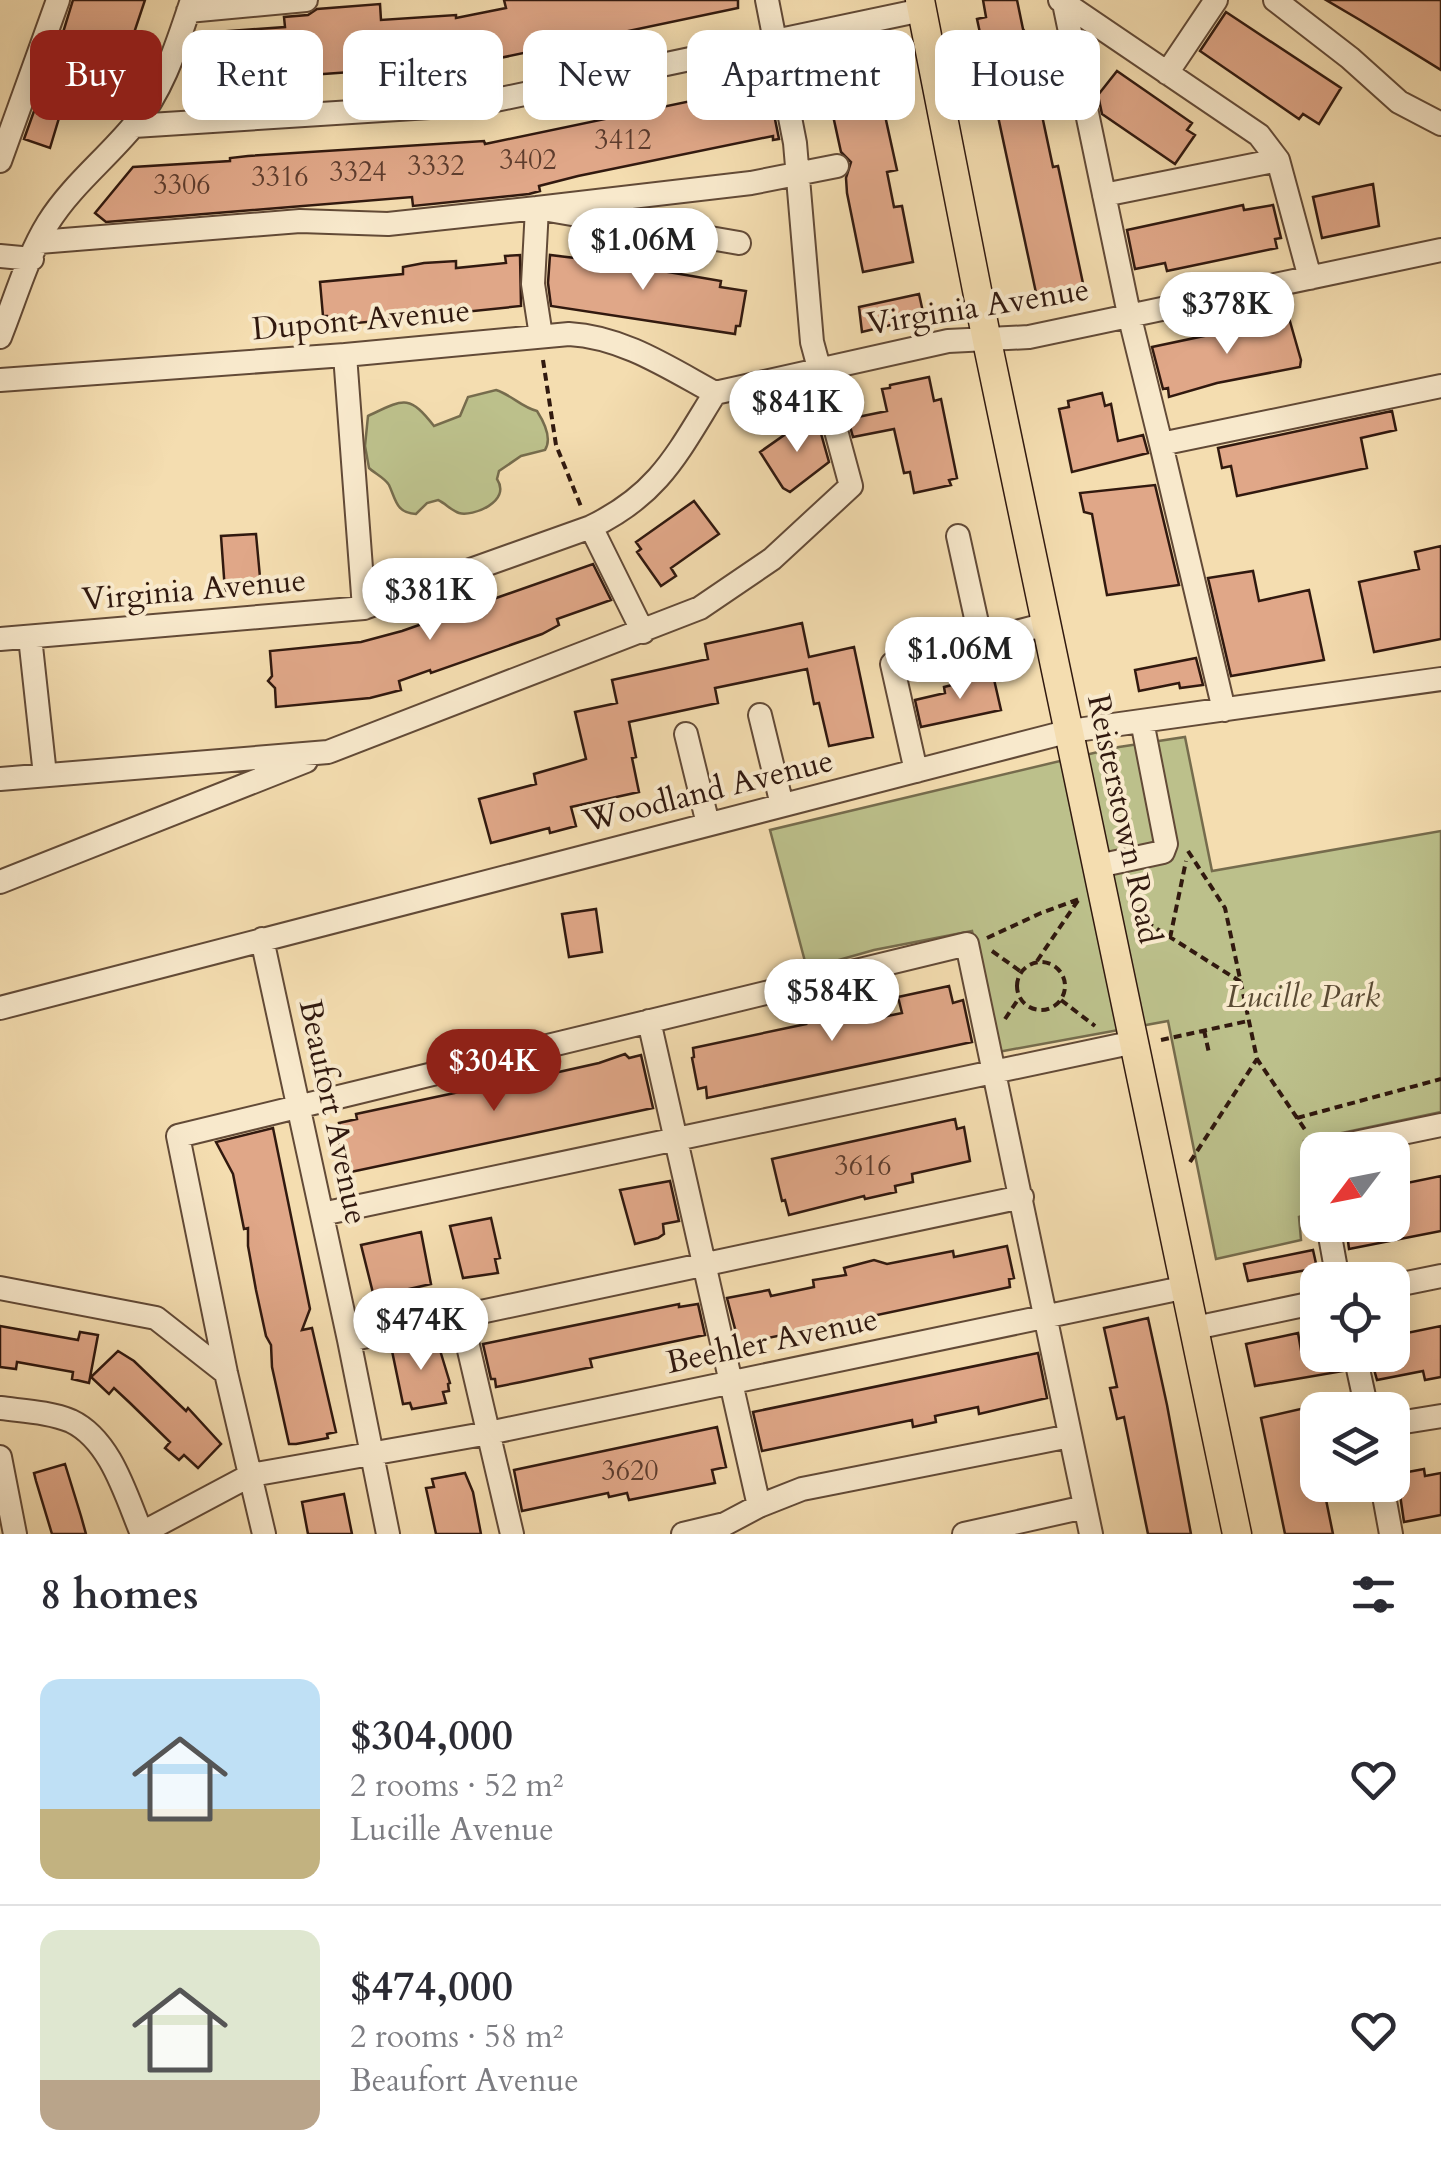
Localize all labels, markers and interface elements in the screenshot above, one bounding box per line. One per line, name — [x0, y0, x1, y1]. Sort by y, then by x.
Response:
chip: Buy — [30, 30, 162, 120]
chip: Rent — [182, 30, 323, 120]
chip: Filters — [343, 30, 503, 120]
chip: New — [523, 30, 667, 120]
chip: Apartment — [687, 30, 915, 120]
chip: House — [935, 30, 1100, 120]
house number: 3412 — [594, 121, 652, 159]
house number: 3402 — [499, 141, 557, 179]
house number: 3332 — [407, 147, 465, 185]
house number: 3324 — [329, 153, 387, 191]
house number: 3316 — [251, 158, 309, 196]
house number: 3306 — [153, 166, 211, 204]
pin: $1.06M — [562, 208, 724, 293]
text: $1.06M — [590, 218, 696, 262]
street label: Virginia Avenue — [864, 268, 1092, 346]
pin: $378K — [1157, 272, 1297, 357]
text: $378K — [1181, 282, 1273, 326]
street label: Dupont Avenue — [250, 289, 472, 351]
pin: $841K — [727, 370, 867, 455]
text: $841K — [751, 380, 843, 424]
street label: Virginia Avenue — [80, 558, 308, 622]
pin: $381K — [360, 558, 500, 643]
text: $381K — [384, 568, 476, 612]
pin: $1.06M — [879, 617, 1041, 702]
text: $1.06M — [907, 627, 1013, 671]
street label: Reisterstown Road — [1076, 690, 1172, 948]
street label: Woodland Avenue — [577, 739, 838, 844]
pin: $584K — [762, 959, 902, 1044]
text: $584K — [786, 969, 878, 1013]
park label: Lucille Park — [1226, 975, 1380, 1019]
street label: Beaufort Avenue — [288, 995, 378, 1229]
pin: $304K — [424, 1029, 564, 1114]
text: $304K — [448, 1039, 540, 1083]
north arrow — [1300, 1132, 1410, 1242]
map controls — [1300, 1132, 1410, 1502]
house number: 3616 — [834, 1147, 892, 1185]
button: locate — [1300, 1262, 1410, 1372]
pin: $474K — [351, 1288, 491, 1373]
street label: Beehler Avenue — [662, 1297, 882, 1385]
text: $474K — [375, 1298, 467, 1342]
button: layers — [1300, 1392, 1410, 1502]
house number: 3620 — [601, 1452, 659, 1490]
text: 8 homes — [40, 1566, 198, 1623]
icon: filters — [1346, 1567, 1401, 1622]
text: $304,000 — [350, 1707, 513, 1764]
icon: home — [120, 1719, 240, 1839]
icon: heart — [1346, 1752, 1401, 1807]
text: 2 rooms · 52 m² — [350, 1764, 563, 1808]
text: Lucille Avenue — [350, 1808, 554, 1852]
text: $474,000 — [350, 1958, 513, 2015]
icon: home — [120, 1970, 240, 2090]
icon: heart — [1346, 2003, 1401, 2058]
text: 2 rooms · 58 m² — [350, 2015, 563, 2059]
text: Beaufort Avenue — [350, 2059, 579, 2103]

